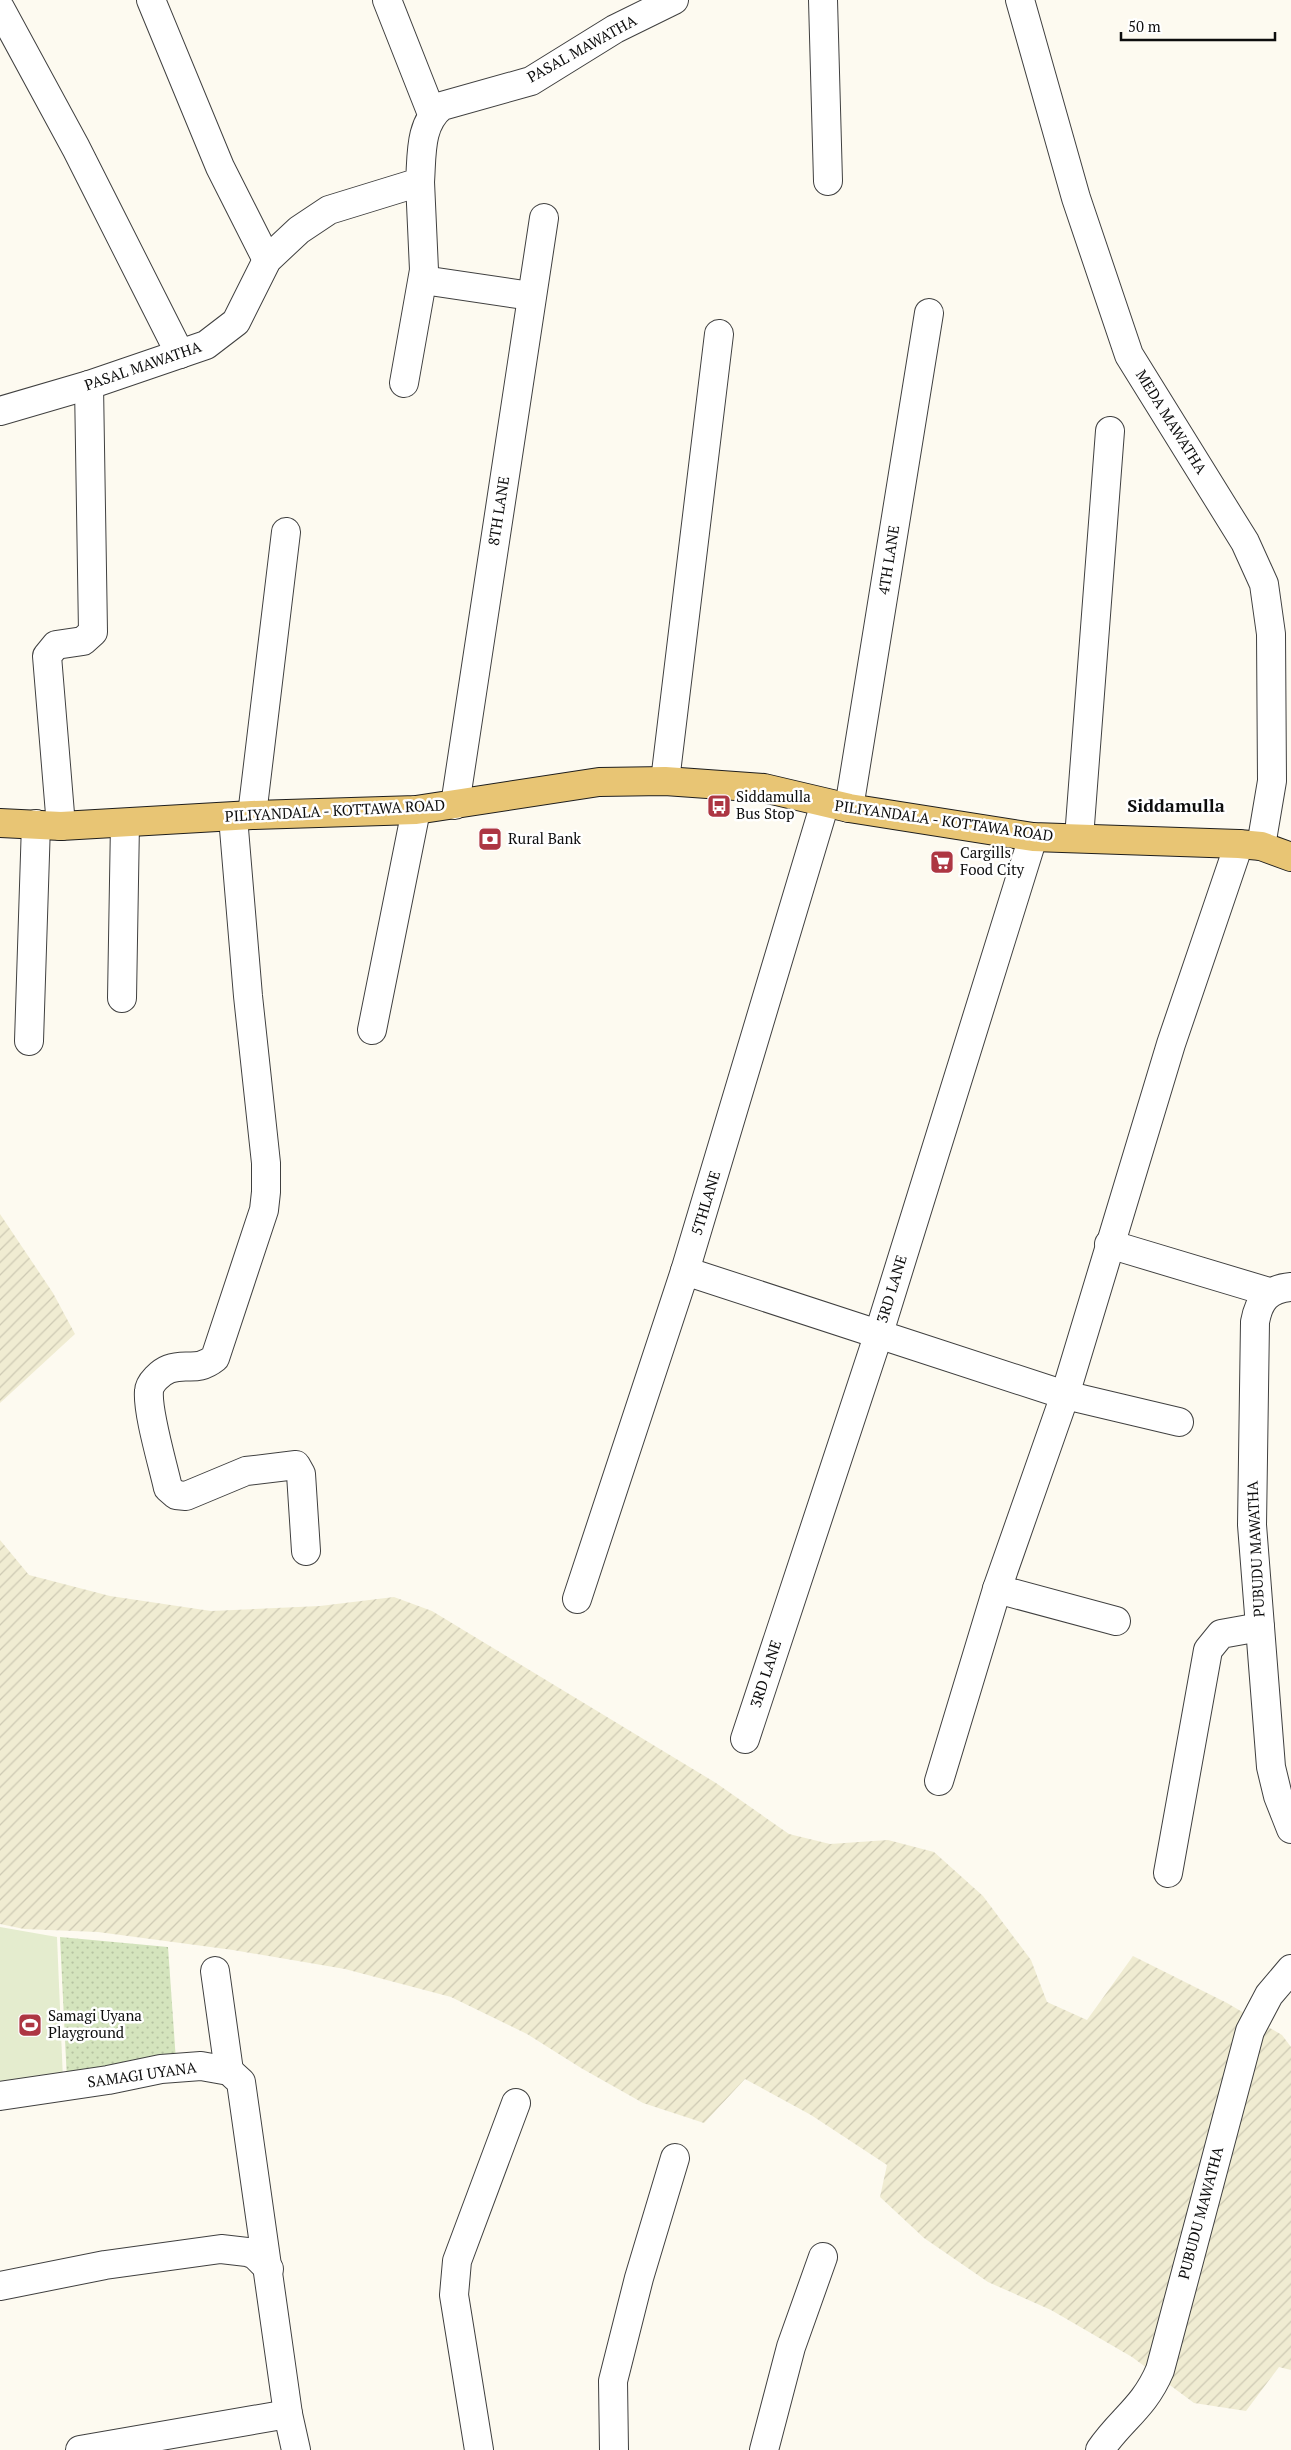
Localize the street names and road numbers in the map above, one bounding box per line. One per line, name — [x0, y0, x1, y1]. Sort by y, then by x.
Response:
street label: PASAL MAWATHA — [523, 9, 640, 87]
street label: PASAL MAWATHA — [82, 335, 204, 394]
street label: MEDA MAWATHA — [1132, 366, 1212, 478]
street label: 8TH LANE — [483, 475, 513, 547]
street label: 4TH LANE — [873, 524, 903, 596]
street label: PILIYANDALA - KOTTAWA ROAD — [224, 794, 446, 826]
street label: PILIYANDALA - KOTTAWA ROAD — [834, 795, 1055, 845]
street label: 5THLANE — [686, 1168, 724, 1237]
street label: 3RD LANE — [871, 1252, 911, 1325]
street label: PUBUDU MAWATHA — [1241, 1480, 1269, 1618]
street label: 3RD LANE — [745, 1637, 785, 1710]
street label: SAMAGI UYANA — [86, 2056, 198, 2092]
street label: PUBUDU MAWATHA — [1173, 2143, 1228, 2281]

